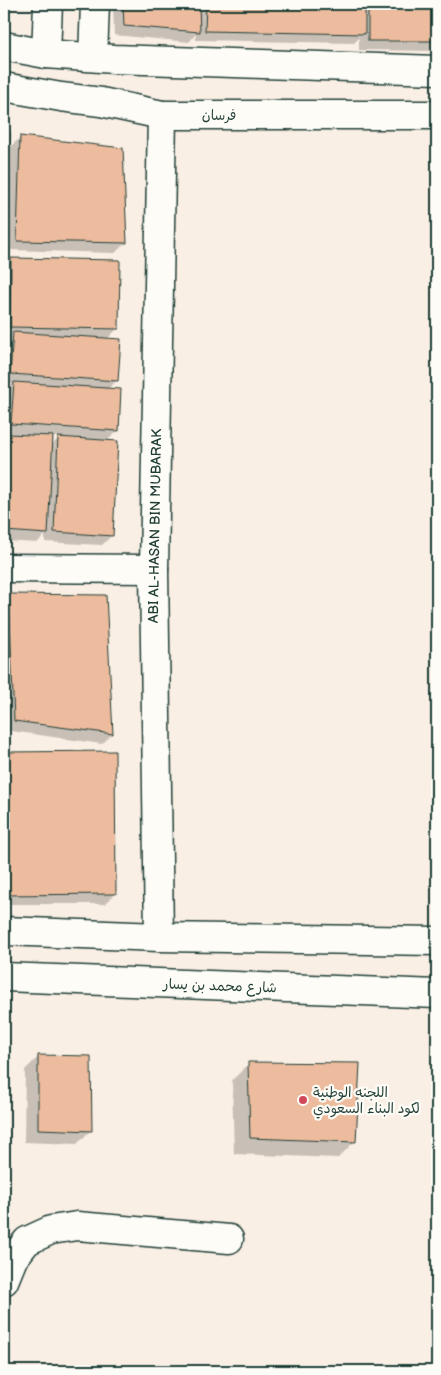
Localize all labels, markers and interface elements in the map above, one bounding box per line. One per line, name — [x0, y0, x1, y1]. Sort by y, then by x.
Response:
street label: فرسان — [202, 107, 236, 124]
street label: ABI AL-HASAN BIN MUBARAK — [145, 428, 165, 623]
street label: شارع محمد بن يسار — [162, 975, 277, 997]
place label: اللجنه الوطنية لكود البناء السعودي — [313, 1084, 420, 1119]
marker: اللجنه الوطنية لكود البناء السعودي — [297, 1094, 309, 1106]

